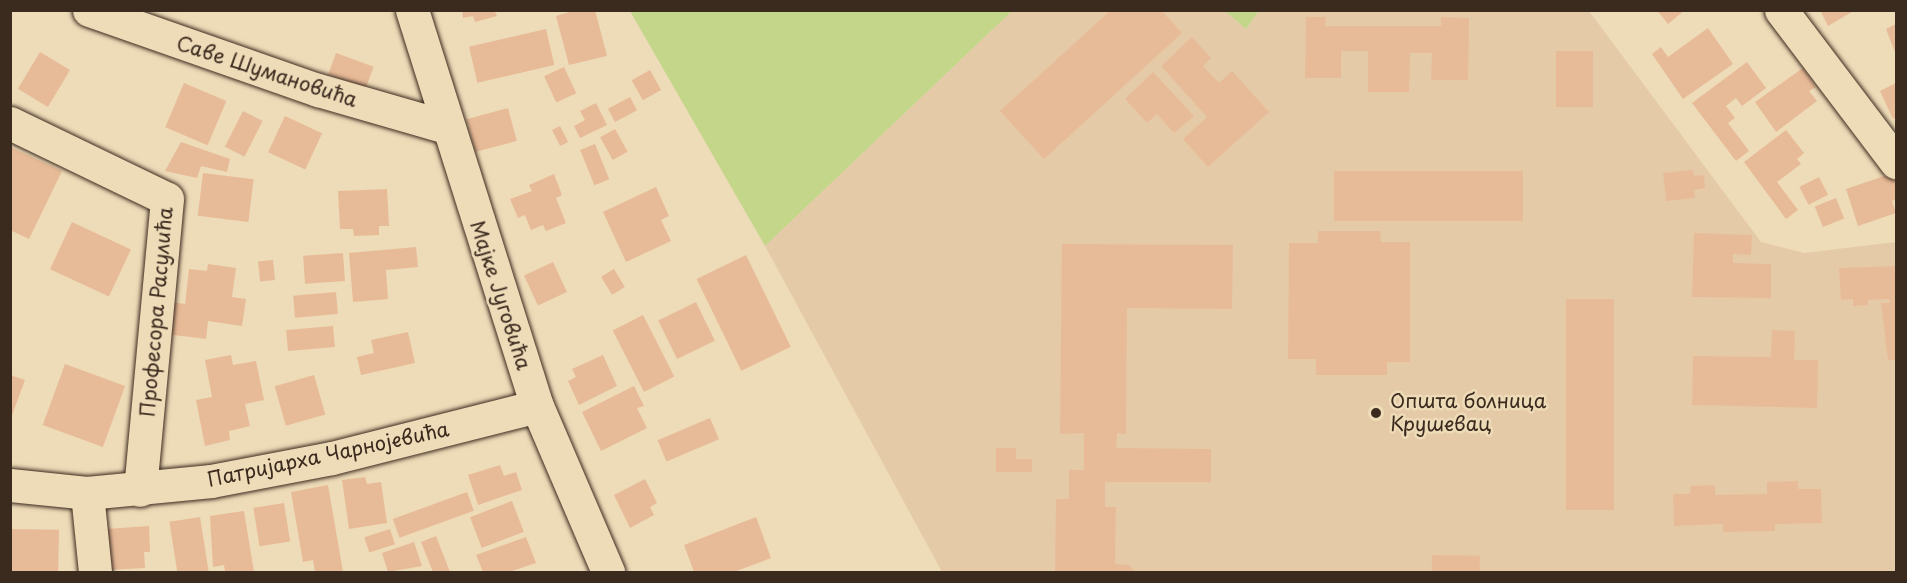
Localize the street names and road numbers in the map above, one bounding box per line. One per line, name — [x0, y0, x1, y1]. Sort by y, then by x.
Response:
street label: Саве Шумановића — [174, 30, 360, 112]
street label: Професора Расулића — [135, 206, 177, 418]
street label: Мајке Југовића — [465, 217, 537, 373]
street label: Патријарха Чарнојевића — [205, 417, 451, 491]

